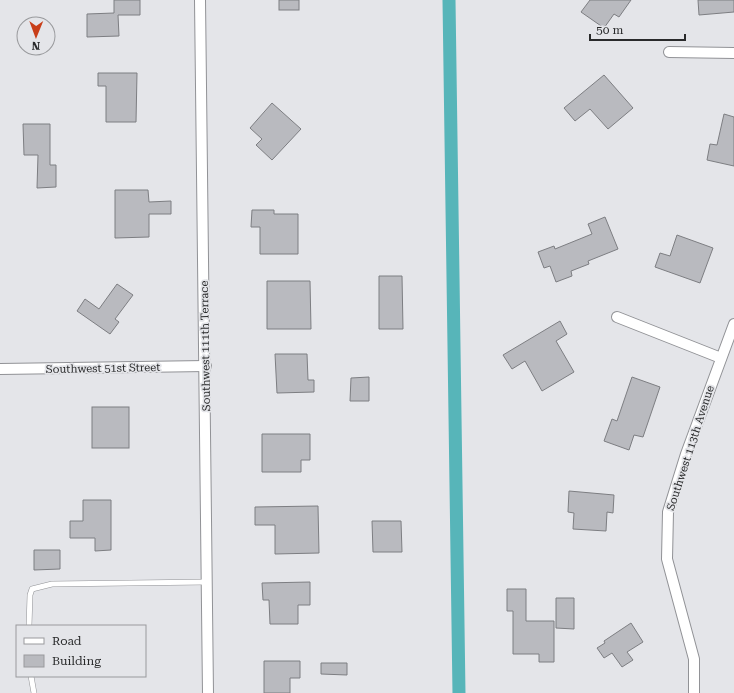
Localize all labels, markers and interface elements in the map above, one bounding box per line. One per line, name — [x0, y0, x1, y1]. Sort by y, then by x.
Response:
north arrow — [16, 16, 56, 56]
scale bar — [590, 16, 685, 42]
text: 50 m — [596, 23, 623, 37]
text: N — [31, 39, 40, 52]
street label: Southwest 111th Terrace — [198, 280, 213, 412]
street label: Southwest 51st Street — [46, 361, 160, 376]
street label: Southwest 113th Avenue — [664, 384, 717, 512]
legend — [16, 625, 146, 677]
text: Road — [52, 634, 82, 648]
text: Building — [52, 654, 101, 668]

